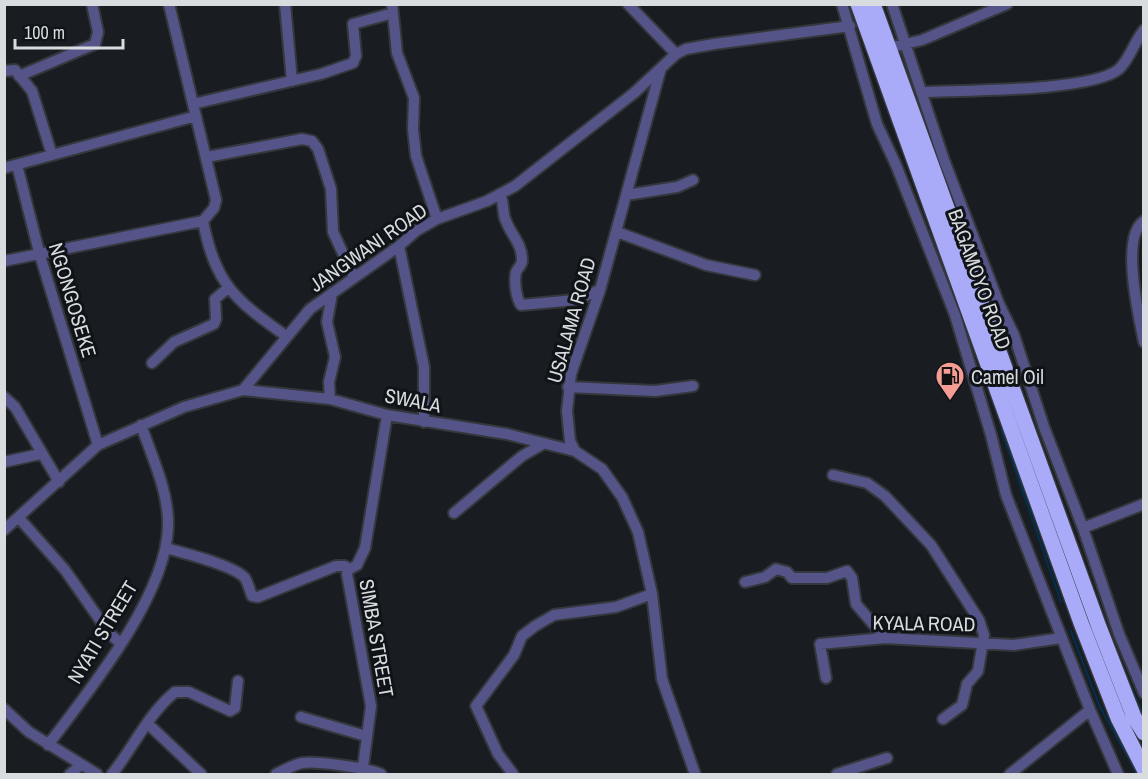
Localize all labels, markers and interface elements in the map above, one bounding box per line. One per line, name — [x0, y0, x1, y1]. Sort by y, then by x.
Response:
scale bar — [15, 12, 123, 50]
text: 100 m — [24, 20, 65, 45]
street label: JANGWANI ROAD — [304, 196, 432, 298]
street label: BAGAMOYO ROAD — [942, 205, 1018, 353]
street label: NGONGOSEKE — [43, 239, 103, 361]
street label: USALAMA ROAD — [540, 254, 602, 386]
fuel station icon: Camel Oil — [934, 360, 966, 402]
place label: Camel Oil — [971, 363, 1044, 390]
street label: SWALA — [383, 381, 444, 419]
street label: NYATI STREET — [61, 576, 143, 688]
street label: SIMBA STREET — [353, 577, 401, 699]
street label: KYALA ROAD — [872, 609, 976, 637]

